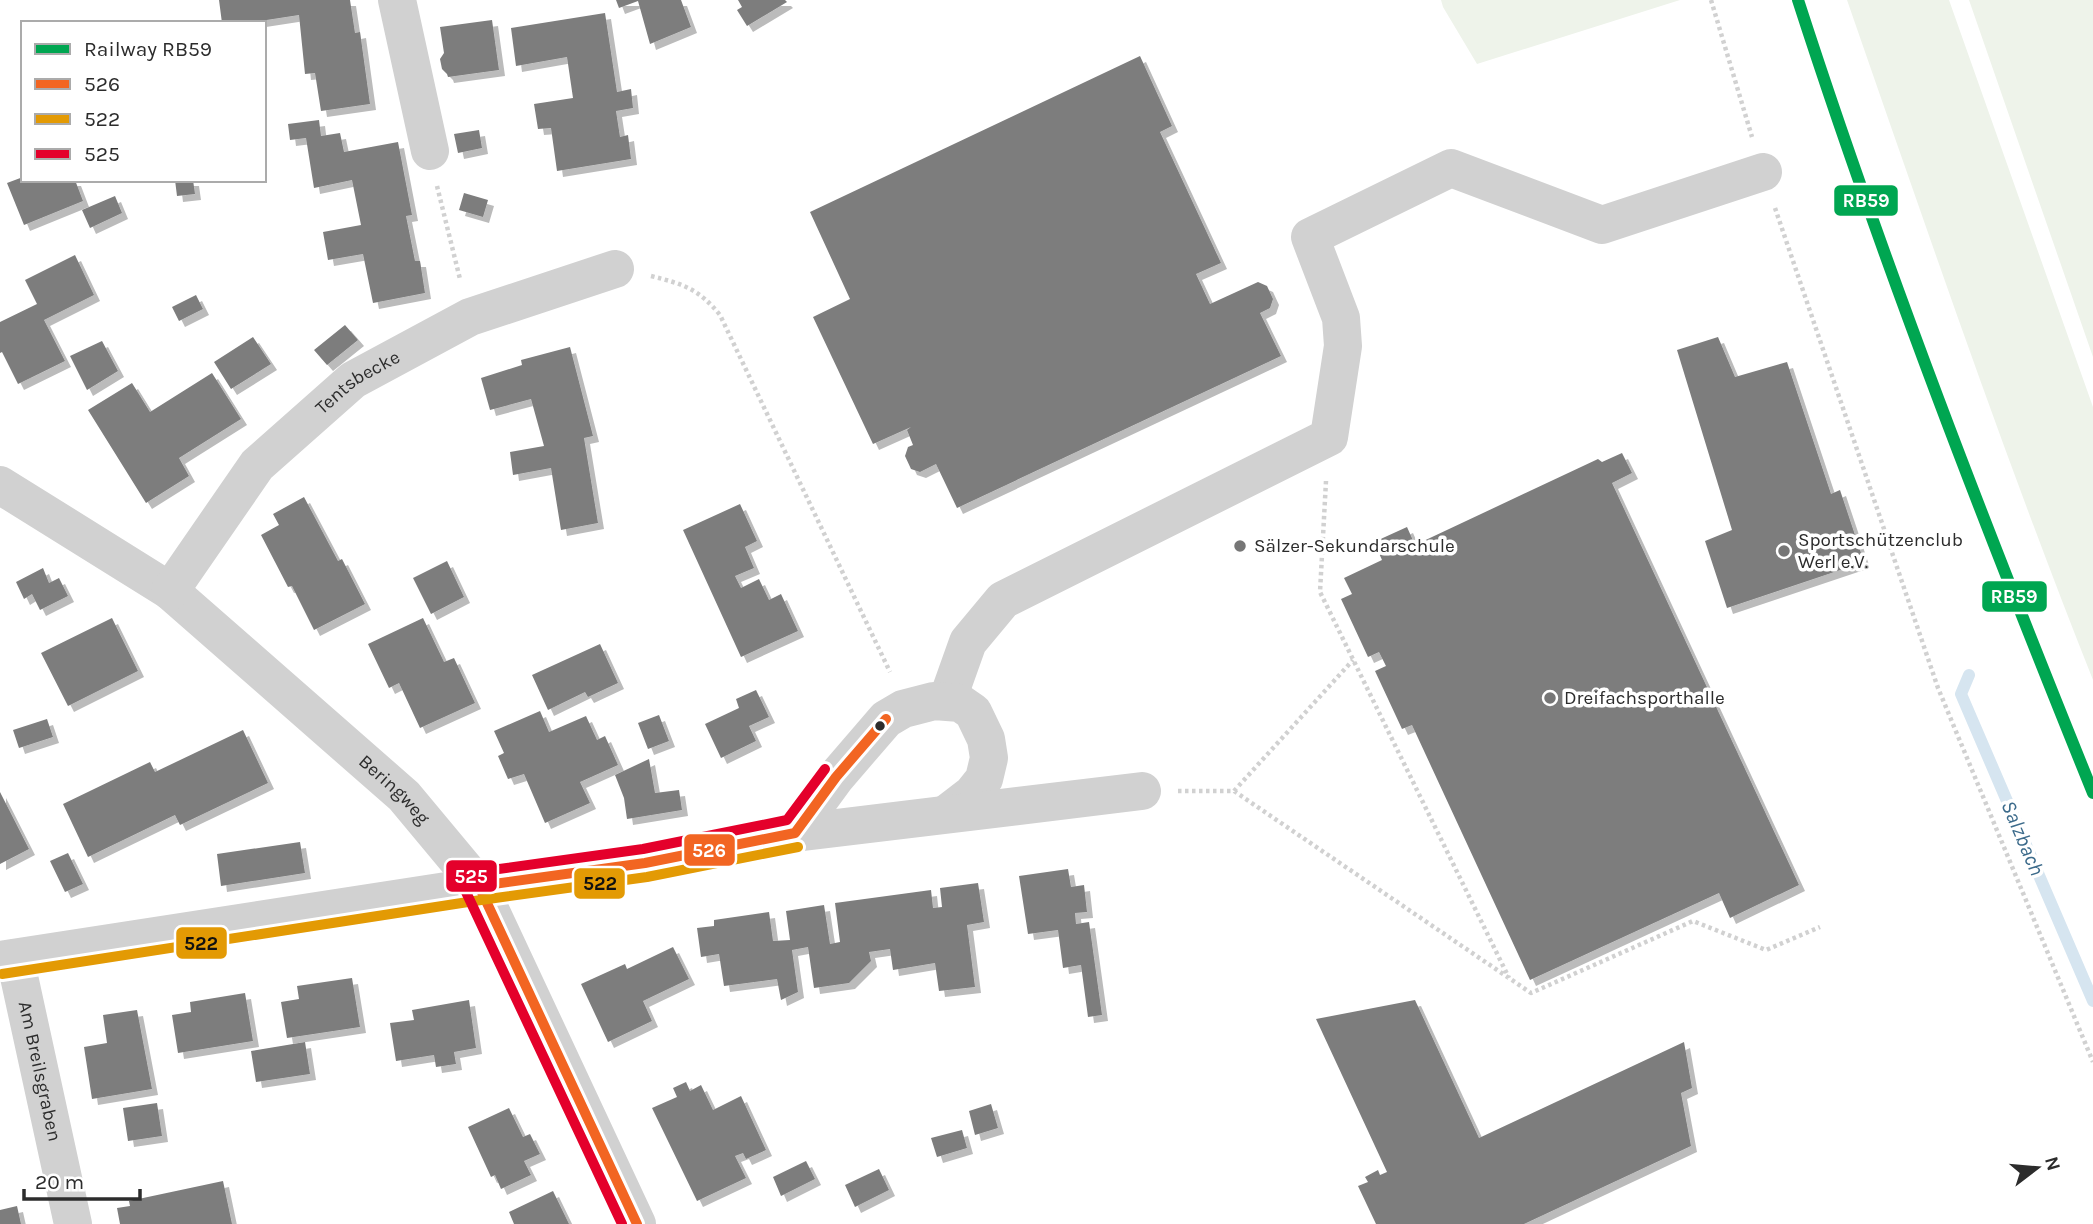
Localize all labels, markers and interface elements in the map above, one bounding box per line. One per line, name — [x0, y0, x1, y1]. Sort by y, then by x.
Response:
legend — [21, 21, 266, 182]
text: Railway RB59 — [84, 37, 212, 61]
text: 526 — [84, 72, 120, 96]
text: 522 — [84, 107, 120, 131]
text: 525 — [84, 142, 120, 166]
line badge: RB59 — [1833, 184, 1899, 217]
text: RB59 — [1842, 190, 1890, 212]
street label: Tentsbecke — [311, 346, 404, 419]
place label: Sportschützenclub Werl e.V. — [1798, 529, 1963, 573]
place label: Sälzer-Sekundarschule — [1254, 535, 1455, 557]
marker: Sälzer-Sekundarschule — [1232, 538, 1248, 554]
marker: Sportschützenclub Werl e.V. — [1776, 543, 1792, 559]
line badge: RB59 — [1981, 580, 2048, 613]
text: RB59 — [1990, 586, 2038, 608]
place label: Dreifachsporthalle — [1564, 687, 1725, 709]
marker: Dreifachsporthalle — [1542, 690, 1558, 706]
unlabelled marker — [873, 719, 887, 733]
street label: Beringweg — [354, 750, 434, 829]
water label: Salzbach — [1997, 797, 2049, 879]
line badge: 526 — [683, 833, 736, 867]
text: 526 — [692, 840, 726, 862]
line badge: 525 — [445, 859, 498, 893]
text: 525 — [454, 866, 488, 888]
line badge: 522 — [573, 867, 626, 900]
text: 522 — [583, 873, 617, 895]
line badge: 522 — [175, 926, 228, 960]
text: 522 — [184, 933, 218, 955]
street label: Am Breilsgraben — [14, 999, 66, 1144]
north arrow — [2002, 1133, 2072, 1203]
text: N — [2040, 1154, 2065, 1173]
scale bar — [24, 1158, 140, 1202]
text: 20 m — [35, 1170, 84, 1194]

